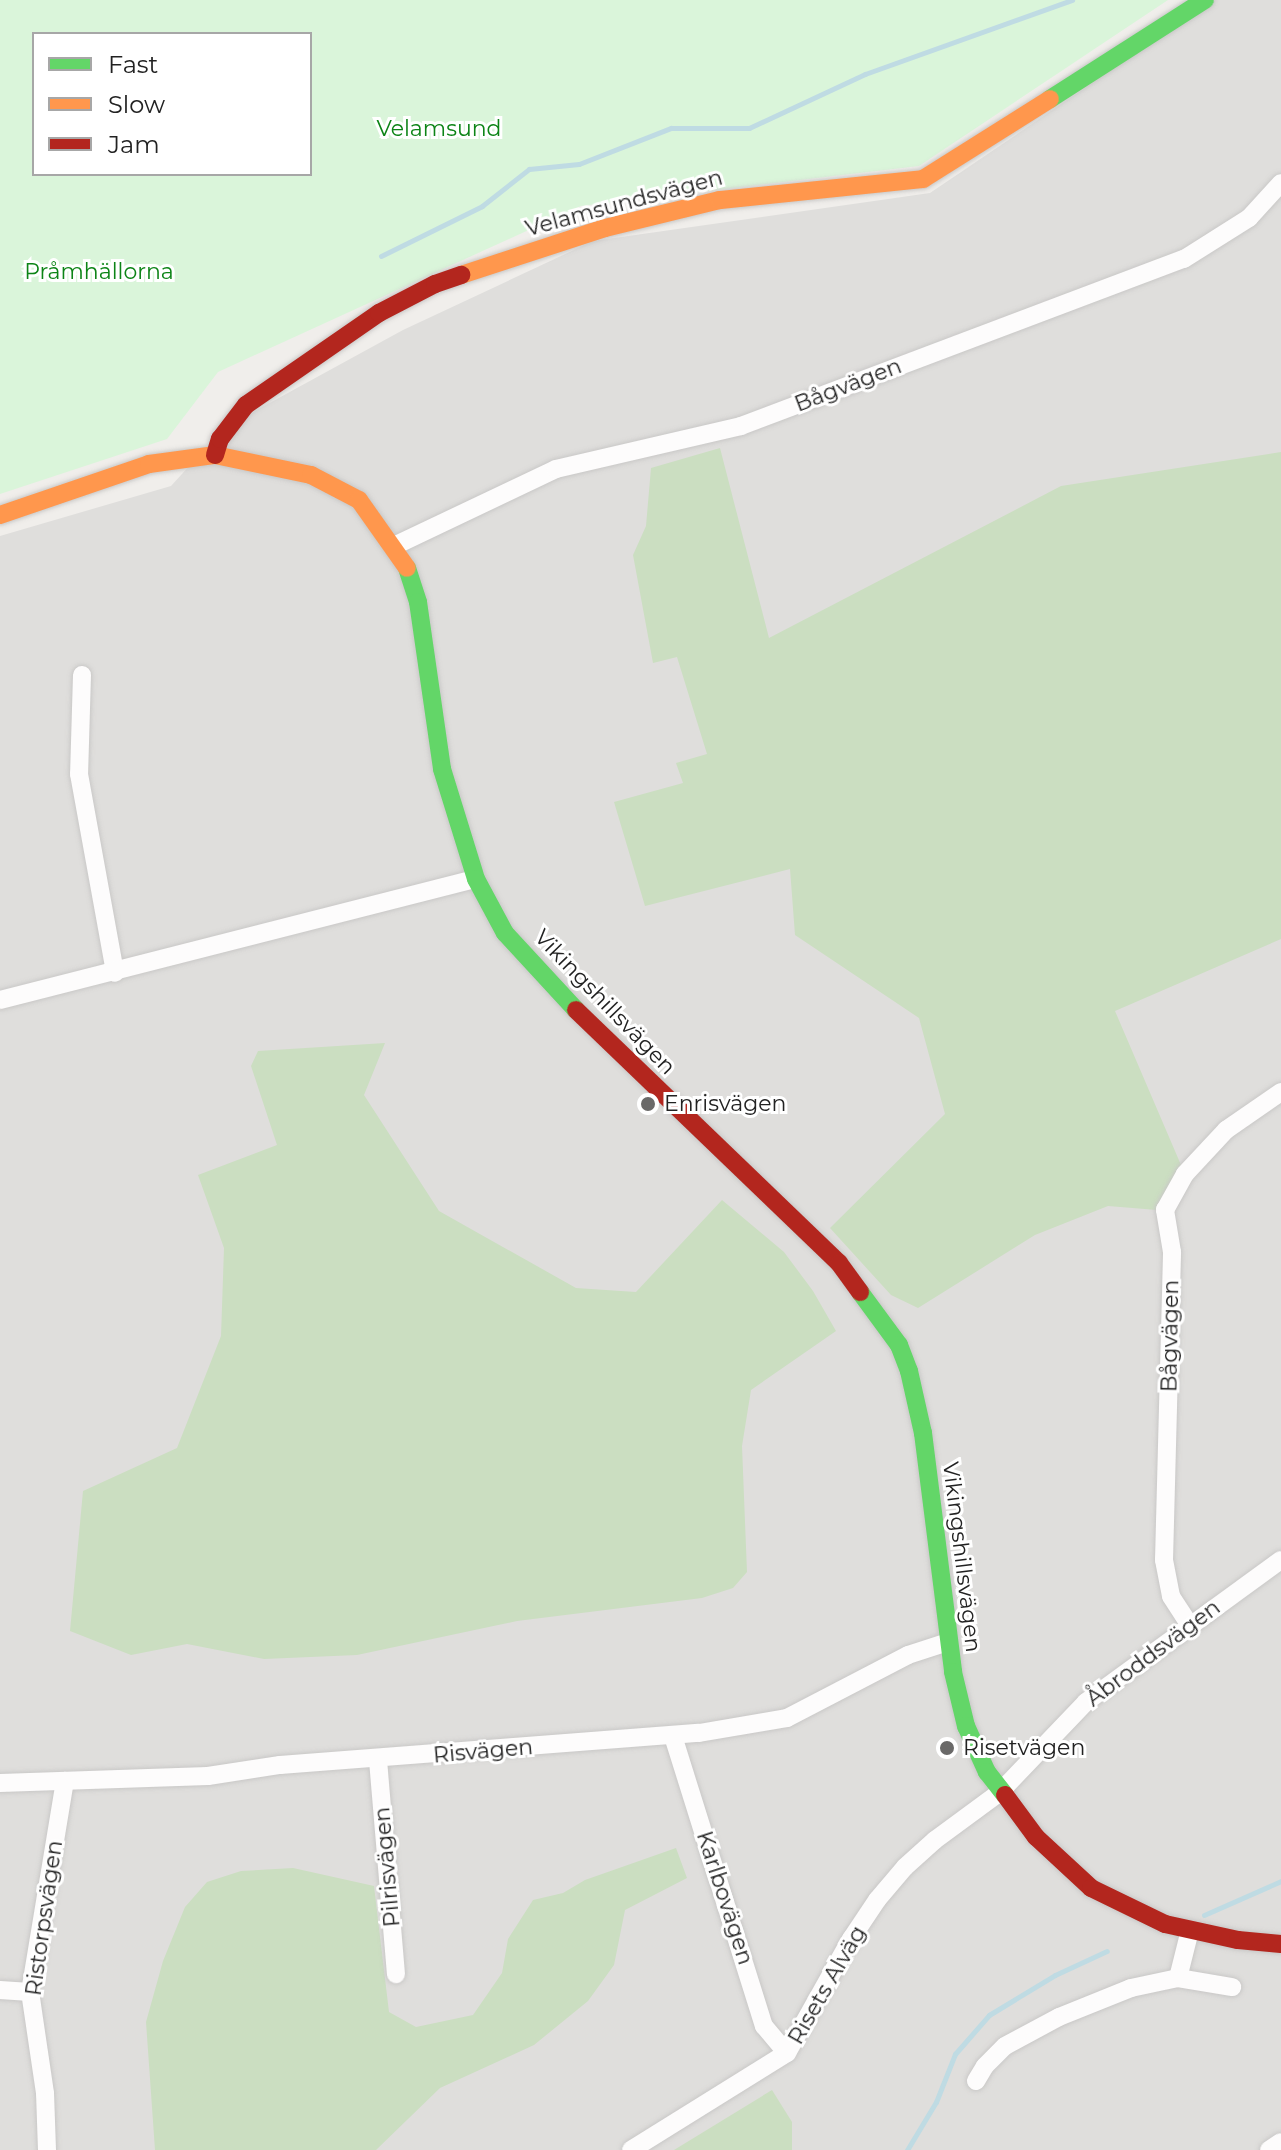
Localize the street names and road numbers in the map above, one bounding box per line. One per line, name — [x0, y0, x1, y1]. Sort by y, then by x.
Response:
street label: Velamsundsvägen — [522, 164, 726, 242]
street label: Bågvägen — [791, 353, 905, 417]
street label: Vikingshillsvägen — [529, 924, 681, 1080]
street label: Bågvägen — [1156, 1280, 1184, 1392]
street label: Vikingshillsvägen — [937, 1460, 987, 1654]
street label: Åbroddsvägen — [1081, 1594, 1225, 1712]
street label: Risvägen — [432, 1733, 534, 1769]
street label: Pilrisvägen — [369, 1806, 405, 1928]
street label: Karlbovägen — [691, 1828, 759, 1968]
street label: Ristorpsvägen — [20, 1839, 68, 1997]
street label: Risets Alväg — [782, 1921, 872, 2049]

